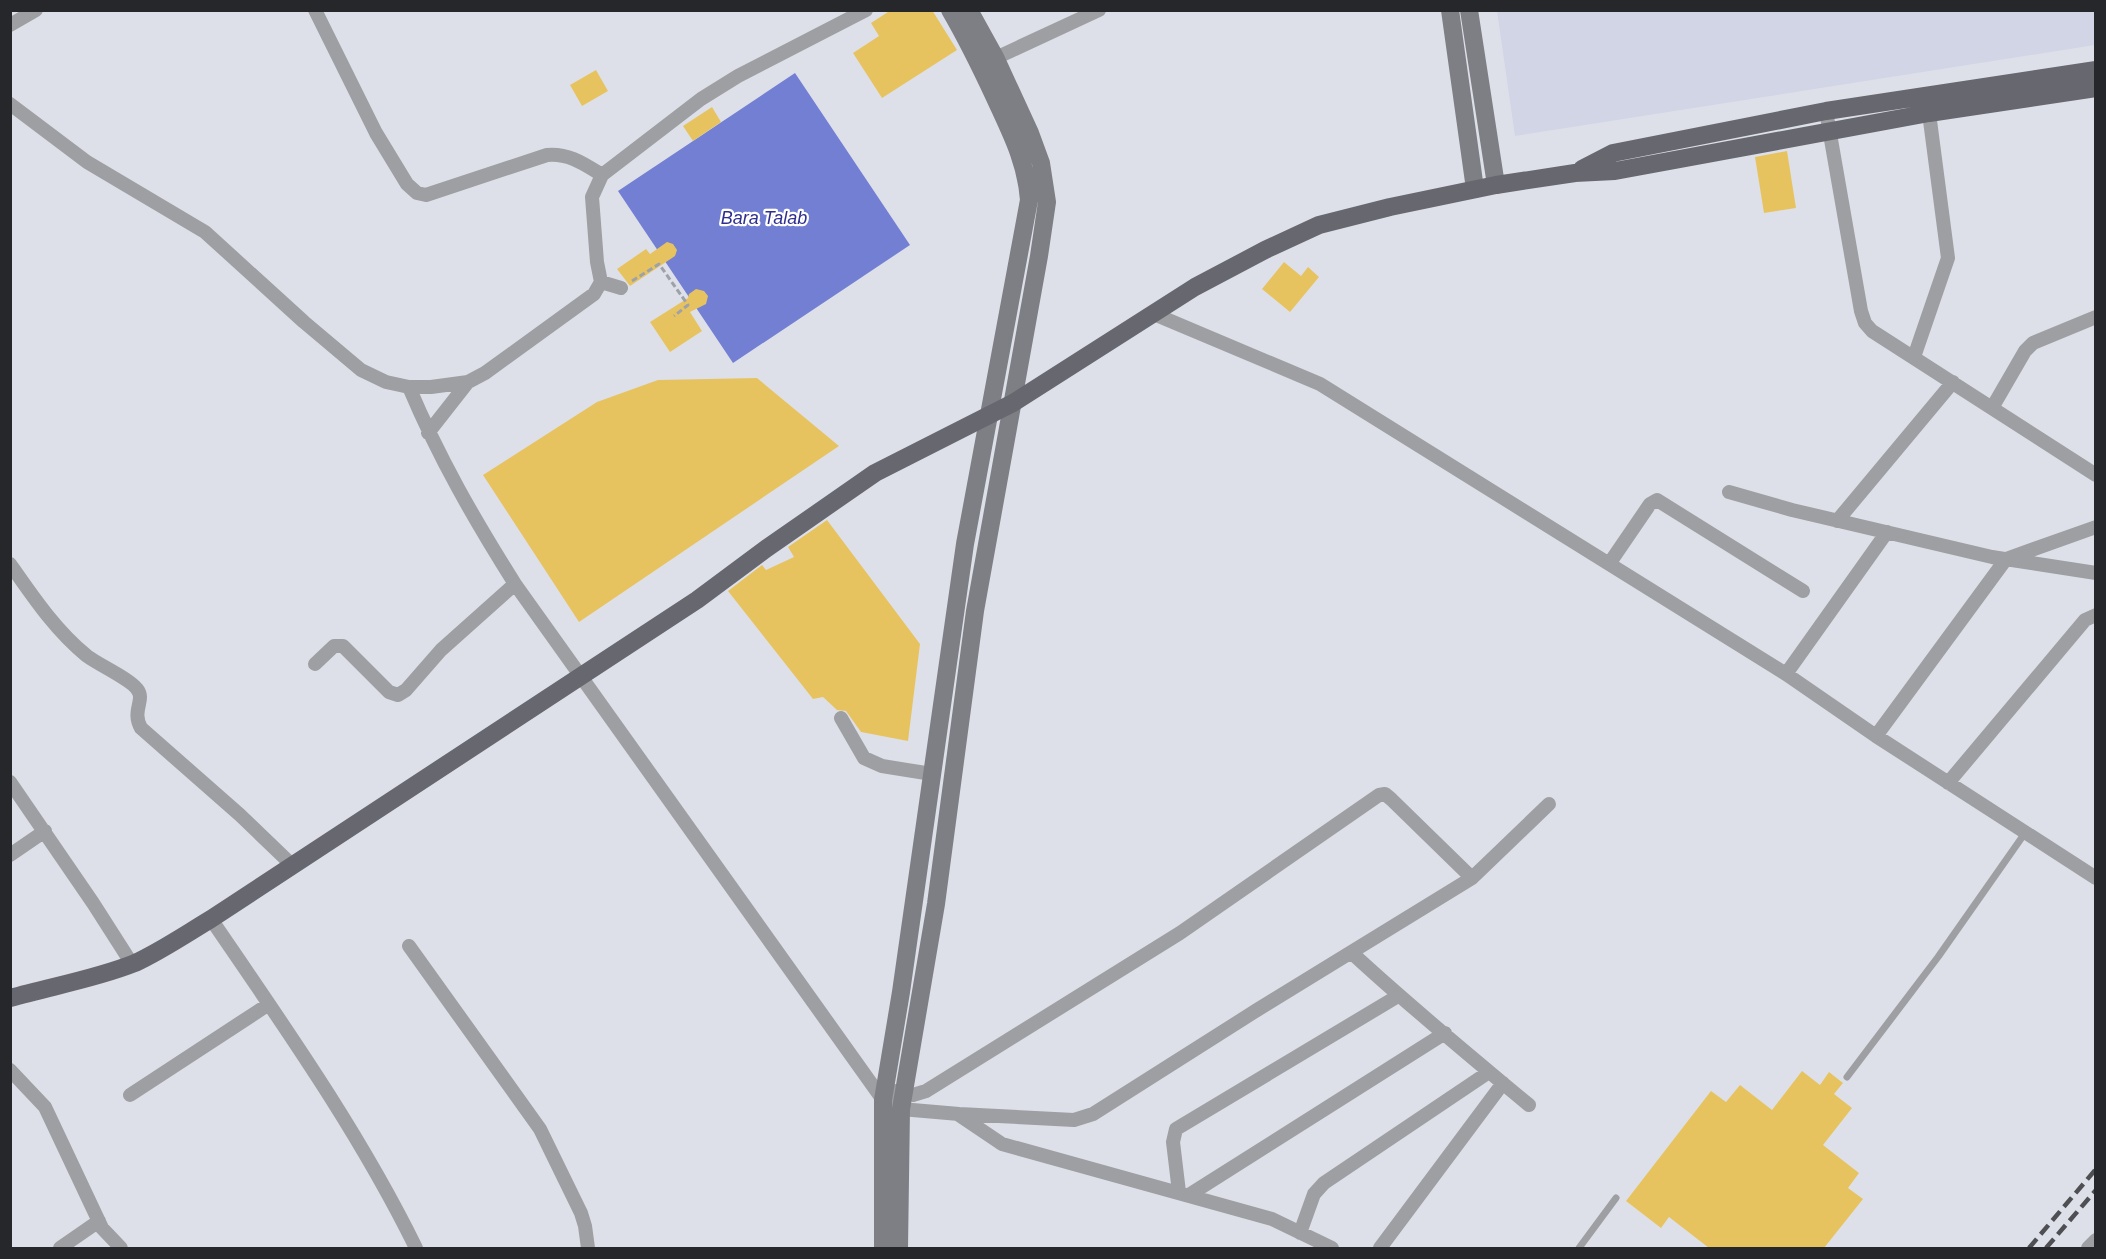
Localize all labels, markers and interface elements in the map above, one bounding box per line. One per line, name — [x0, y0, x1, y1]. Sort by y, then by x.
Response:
water label: Bara Talab — [721, 208, 807, 228]

